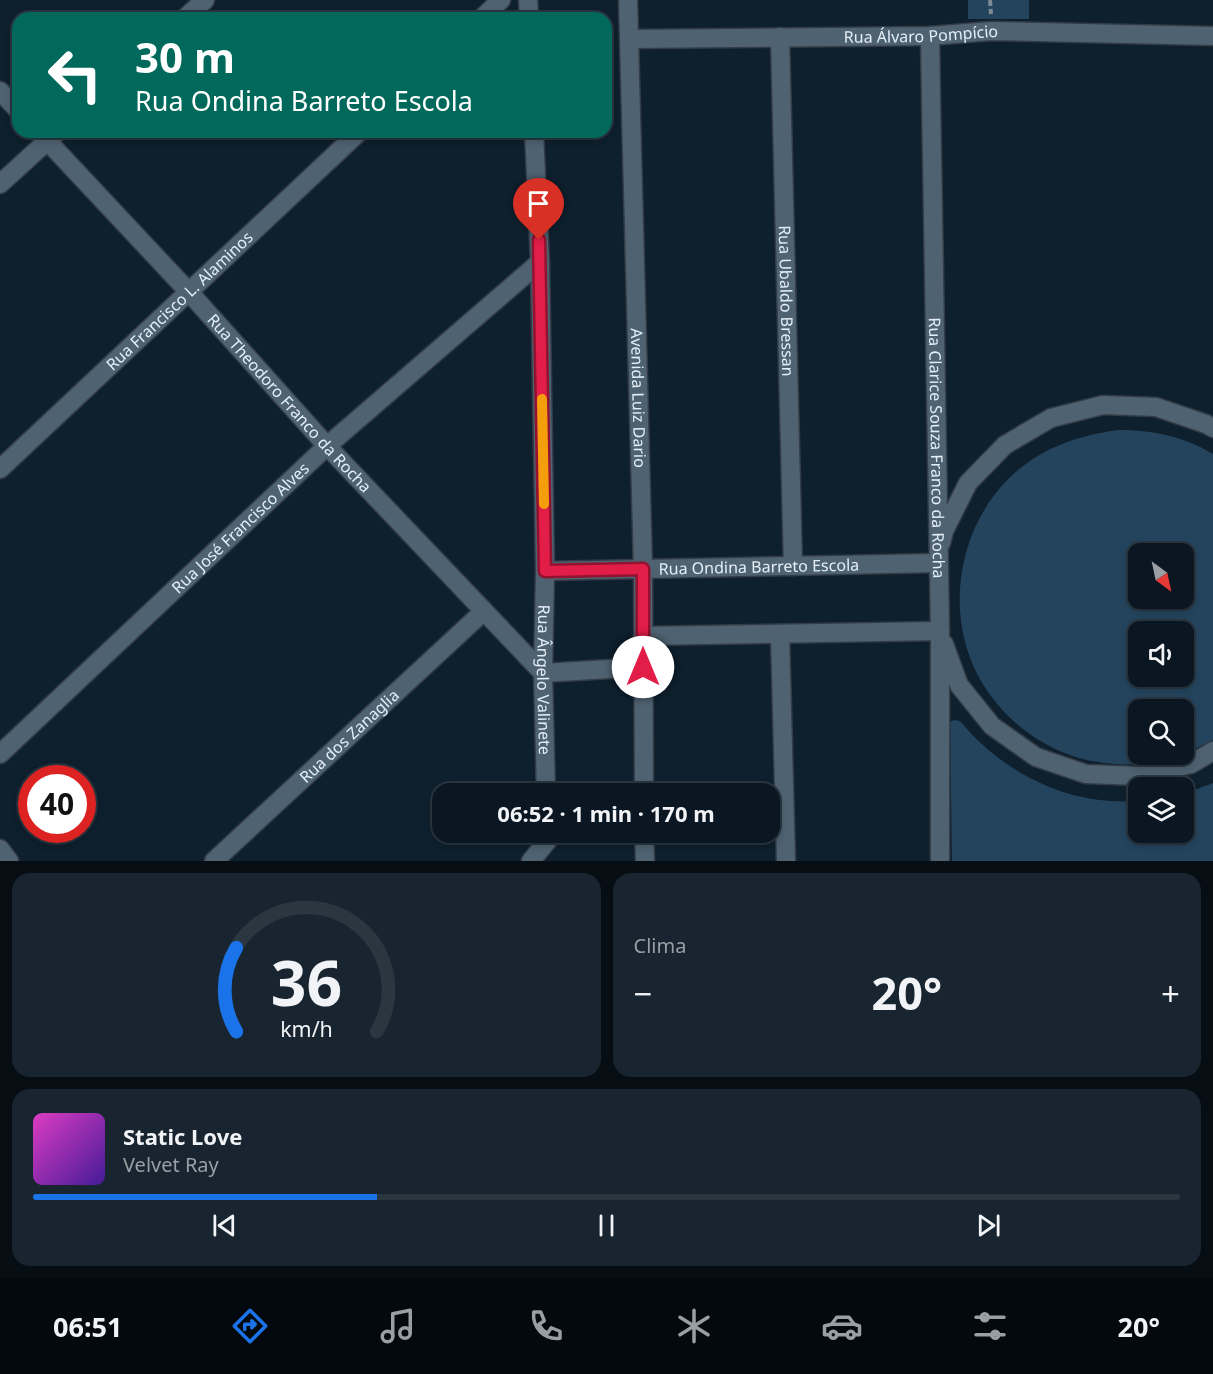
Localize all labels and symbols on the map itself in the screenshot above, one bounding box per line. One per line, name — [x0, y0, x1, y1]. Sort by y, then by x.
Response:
street label: Rua Álvaro Pompício — [844, 20, 998, 48]
pin — [513, 178, 564, 240]
street label: Rua Ubaldo Bressan — [774, 225, 799, 377]
street label: Rua Francisco L. Alaminos — [101, 226, 258, 375]
street label: Rua Theodoro Franco da Rocha — [202, 309, 376, 497]
street label: Rua Clarice Souza Franco da Rocha — [924, 317, 950, 579]
street label: Avenida Luiz Dario — [626, 328, 651, 468]
street label: Rua José Francisco Alves — [167, 457, 314, 598]
north arrow — [1128, 543, 1194, 609]
street label: Rua Ondina Barreto Escola — [659, 554, 859, 580]
street label: Rua Ângelo Valinete — [532, 604, 556, 755]
position arrow — [611, 635, 675, 699]
street label: Rua dos Zanaglia — [294, 684, 404, 788]
speed limit sign: 40 — [18, 765, 96, 843]

